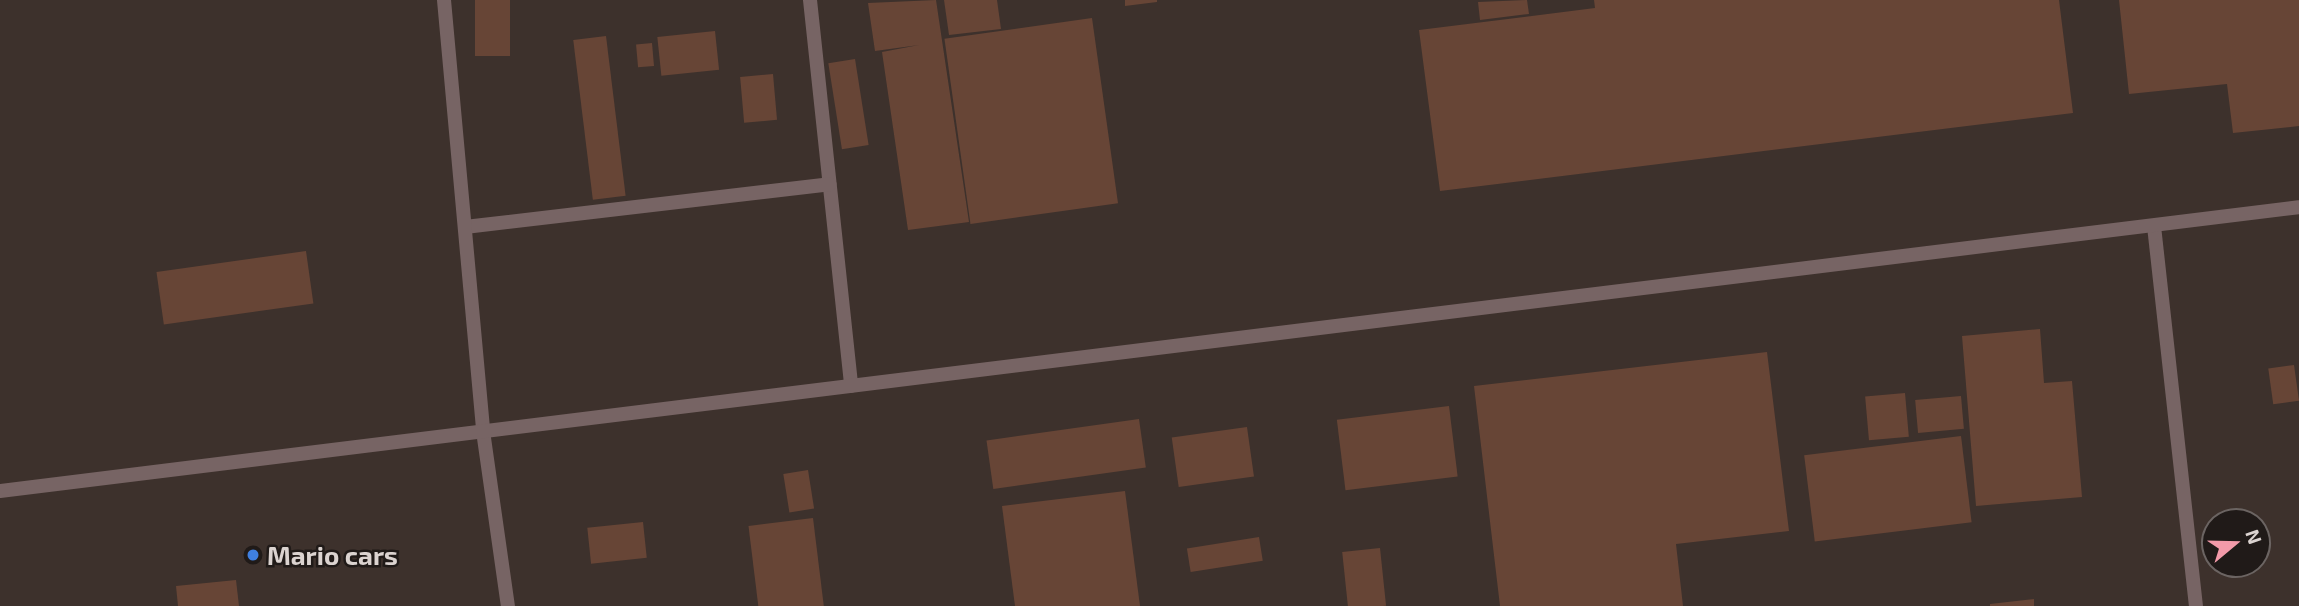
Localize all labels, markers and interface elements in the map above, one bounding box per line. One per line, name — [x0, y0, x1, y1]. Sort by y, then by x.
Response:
north arrow — [2201, 508, 2271, 578]
text: N — [2241, 526, 2268, 547]
place label: Mario cars — [267, 539, 398, 571]
marker: Mario cars — [245, 547, 261, 563]

